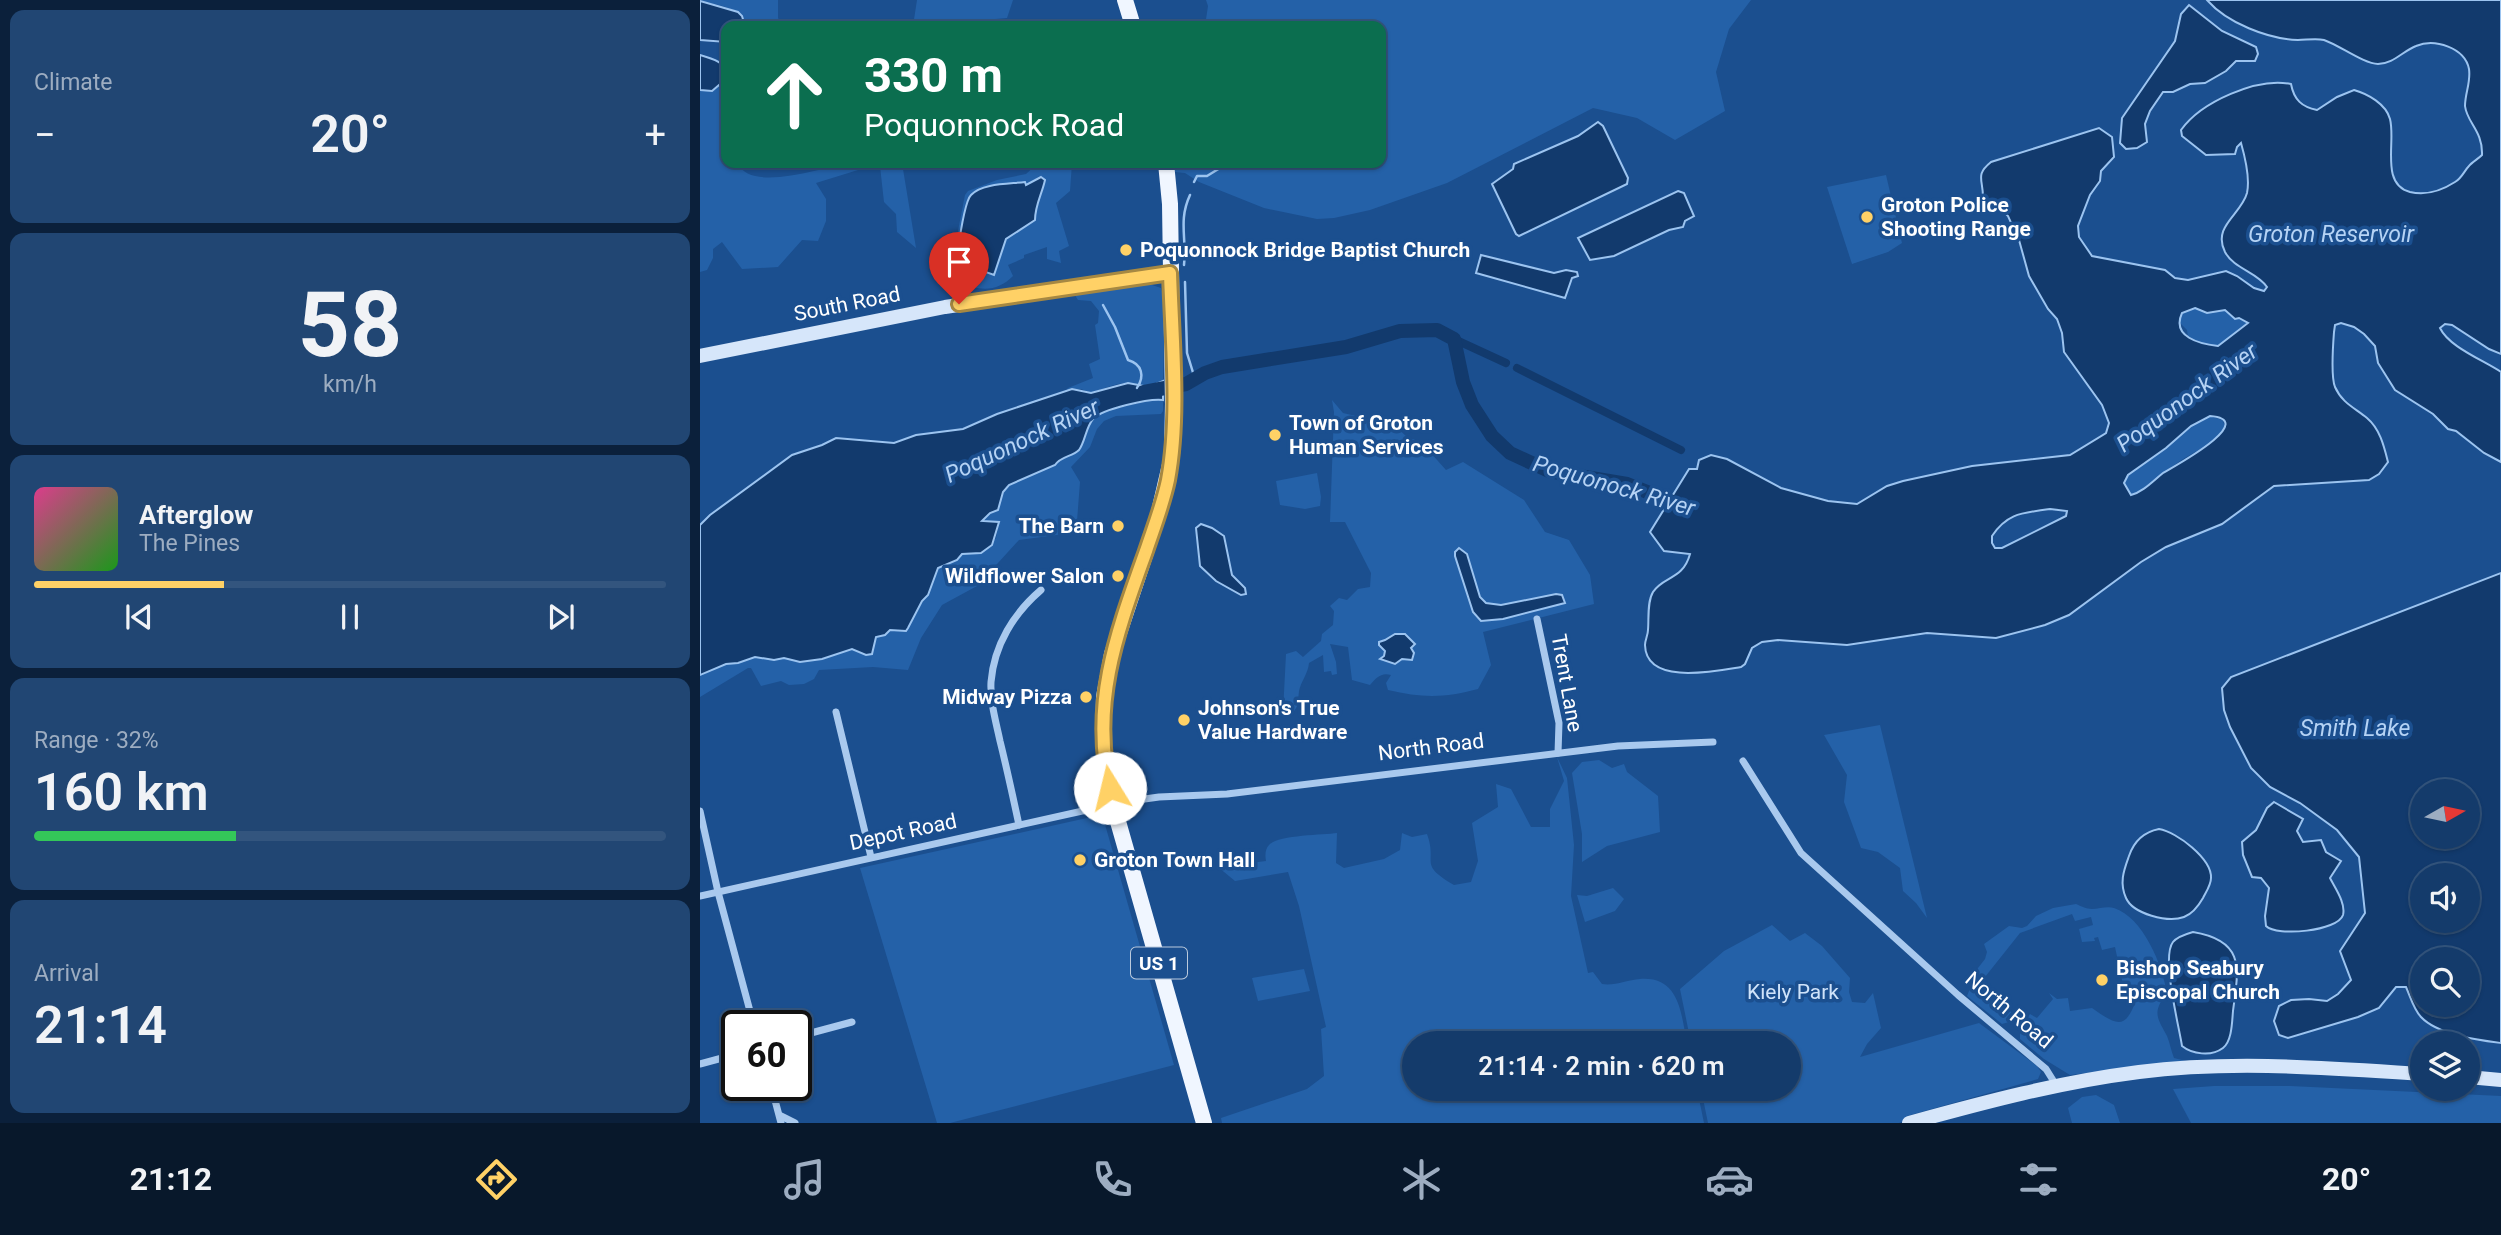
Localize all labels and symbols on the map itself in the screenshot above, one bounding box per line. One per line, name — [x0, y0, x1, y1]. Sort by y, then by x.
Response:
place label: Groton Police Shooting Range — [1881, 193, 2031, 241]
marker: Groton Police Shooting Range — [1859, 209, 1875, 225]
water label: Groton Reservoir — [2248, 221, 2415, 248]
pin — [929, 232, 989, 304]
place label: Poquonnock Bridge Baptist Church — [1140, 238, 1470, 262]
marker: Poquonnock Bridge Baptist Church — [1118, 242, 1134, 258]
street label: South Road — [792, 282, 902, 326]
water label: Poquonock River — [2111, 337, 2264, 458]
water label: Poquonock River — [941, 393, 1105, 489]
place label: Town of Groton Human Services — [1289, 411, 1444, 459]
marker: Town of Groton Human Services — [1267, 427, 1283, 443]
water label: Poquonock River — [1530, 450, 1699, 522]
place label: The Barn — [1019, 514, 1104, 538]
marker: The Barn — [1110, 518, 1126, 534]
place label: Wildflower Salon — [945, 564, 1104, 588]
marker: Wildflower Salon — [1110, 568, 1126, 584]
street label: Trent Lane — [1547, 632, 1587, 734]
place label: Midway Pizza — [942, 685, 1072, 709]
marker: Midway Pizza — [1078, 689, 1094, 705]
place label: Johnson's True Value Hardware — [1198, 696, 1347, 744]
marker: Johnson's True Value Hardware — [1176, 712, 1192, 728]
water label: Smith Lake — [2300, 715, 2410, 742]
street label: North Road — [1377, 729, 1485, 765]
position arrow — [1073, 751, 1147, 825]
north arrow — [2410, 779, 2480, 849]
street label: Depot Road — [847, 809, 959, 855]
place label: Groton Town Hall — [1094, 848, 1255, 872]
marker: Groton Town Hall — [1072, 852, 1088, 868]
road number: US 1 — [1131, 948, 1187, 979]
place label: Bishop Seabury Episcopal Church — [2116, 956, 2280, 1004]
street label: North Road — [1961, 967, 2057, 1053]
marker: Bishop Seabury Episcopal Church — [2094, 972, 2110, 988]
park label: Kiely Park — [1747, 980, 1839, 1004]
speed limit sign: 60 — [721, 1010, 812, 1101]

